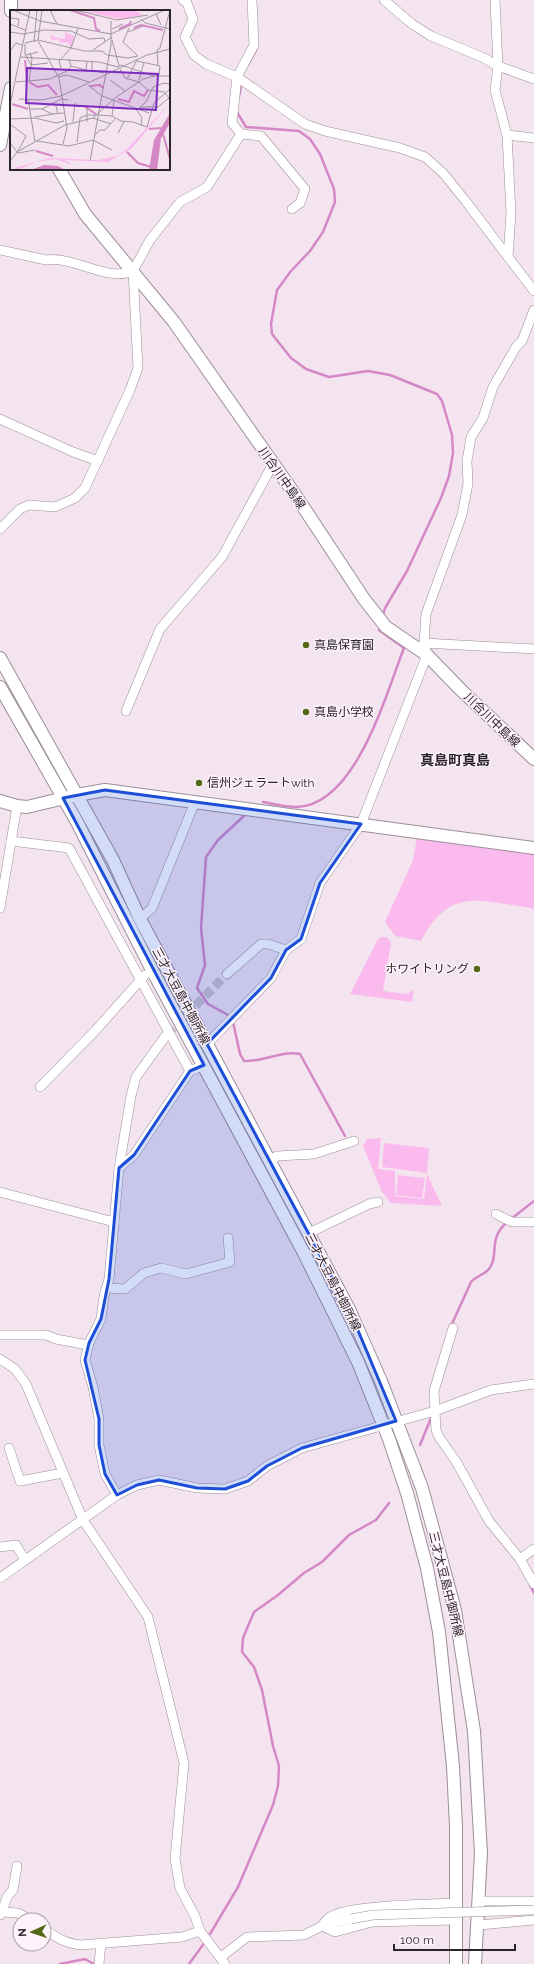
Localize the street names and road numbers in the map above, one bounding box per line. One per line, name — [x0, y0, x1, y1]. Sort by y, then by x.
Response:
street label: 川合川中島線 — [256, 444, 308, 512]
street label: 川合川中島線 — [461, 690, 523, 750]
street label: 三才大豆島中御所線 — [149, 945, 213, 1047]
street label: 三才大豆島中御所線 — [302, 1231, 364, 1333]
street label: 三才大豆島中御所線 — [426, 1530, 466, 1638]

